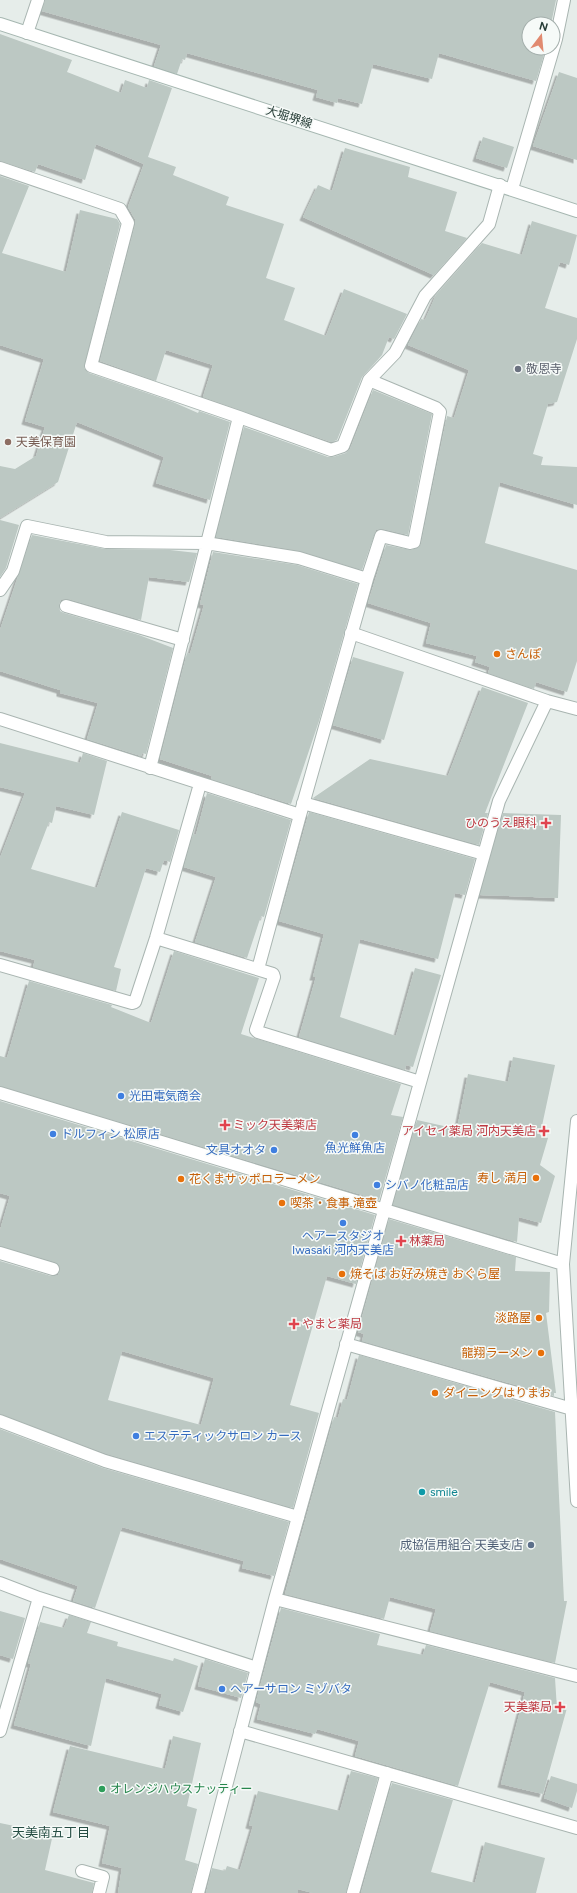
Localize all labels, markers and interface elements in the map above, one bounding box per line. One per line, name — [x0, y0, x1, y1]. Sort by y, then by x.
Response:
north arrow — [521, 16, 561, 56]
text: N — [538, 19, 550, 34]
street label: 大堀堺線 — [264, 103, 314, 131]
place label: 敬恩寺 — [526, 362, 562, 376]
marker: 敬恩寺 — [513, 364, 523, 374]
place label: 天美保育園 — [16, 435, 76, 449]
marker: 天美保育園 — [3, 437, 13, 447]
place label: さんぽ — [505, 647, 541, 661]
marker: さんぽ — [492, 649, 502, 659]
place label: ひのうえ眼科 — [465, 816, 537, 830]
marker: ひのうえ眼科 — [540, 817, 552, 829]
place label: 光田電気商会 — [129, 1089, 201, 1103]
marker: 光田電気商会 — [116, 1091, 126, 1101]
place label: ミック天美薬店 — [233, 1118, 317, 1132]
marker: ミック天美薬店 — [220, 1120, 230, 1130]
place label: アイセイ薬局 河内天美店 — [402, 1124, 536, 1138]
marker: アイセイ薬局 河内天美店 — [539, 1126, 549, 1136]
place label: ドルフィン 松原店 — [61, 1127, 160, 1141]
marker: ドルフィン 松原店 — [48, 1129, 58, 1139]
marker: 魚光鮮魚店 — [350, 1130, 360, 1140]
place label: 魚光鮮魚店 — [325, 1141, 385, 1155]
place label: 文具オオタ — [206, 1143, 266, 1157]
marker: 文具オオタ — [269, 1145, 279, 1155]
place label: 寿し 満月 — [477, 1171, 528, 1185]
place label: 花くまサッポロラーメン — [189, 1172, 321, 1186]
marker: 寿し 満月 — [531, 1173, 541, 1183]
marker: 花くまサッポロラーメン — [176, 1174, 186, 1184]
place label: シバノ化粧品店 — [385, 1178, 469, 1192]
marker: シバノ化粧品店 — [372, 1180, 382, 1190]
place label: 喫茶・食事 滝壺 — [290, 1196, 377, 1210]
marker: 喫茶・食事 滝壺 — [277, 1198, 287, 1208]
marker: ヘアースタジオ Iwasaki 河内天美店 — [338, 1218, 348, 1228]
place label: ヘアースタジオ Iwasaki 河内天美店 — [292, 1229, 394, 1257]
place label: 林薬局 — [409, 1234, 445, 1248]
marker: 林薬局 — [396, 1236, 406, 1246]
place label: 焼そば お好み焼き おぐら屋 — [350, 1267, 500, 1281]
marker: 焼そば お好み焼き おぐら屋 — [337, 1269, 347, 1279]
place label: 淡路屋 — [495, 1311, 531, 1325]
marker: 淡路屋 — [534, 1313, 544, 1323]
place label: やまと薬局 — [302, 1317, 362, 1331]
marker: やまと薬局 — [289, 1319, 299, 1329]
place label: 龍翔ラーメン — [461, 1346, 533, 1360]
marker: 龍翔ラーメン — [536, 1348, 546, 1358]
place label: ダイニングはりまお — [443, 1386, 551, 1400]
marker: ダイニングはりまお — [430, 1388, 440, 1398]
place label: エステティックサロン カース — [144, 1429, 302, 1443]
marker: エステティックサロン カース — [131, 1431, 141, 1441]
place label: smile — [430, 1485, 458, 1499]
marker: smile — [417, 1487, 427, 1497]
place label: 成協信用組合 天美支店 — [400, 1538, 523, 1552]
marker: 成協信用組合 天美支店 — [526, 1540, 536, 1550]
place label: ヘアーサロン ミゾバタ — [230, 1682, 352, 1696]
marker: ヘアーサロン ミゾバタ — [217, 1684, 227, 1694]
place label: 天美薬局 — [504, 1700, 552, 1714]
marker: 天美薬局 — [555, 1702, 565, 1712]
place label: オレンジハウスナッティー — [110, 1782, 253, 1796]
marker: オレンジハウスナッティー — [97, 1784, 107, 1794]
district label: 天美南五丁目 — [12, 1825, 90, 1840]

